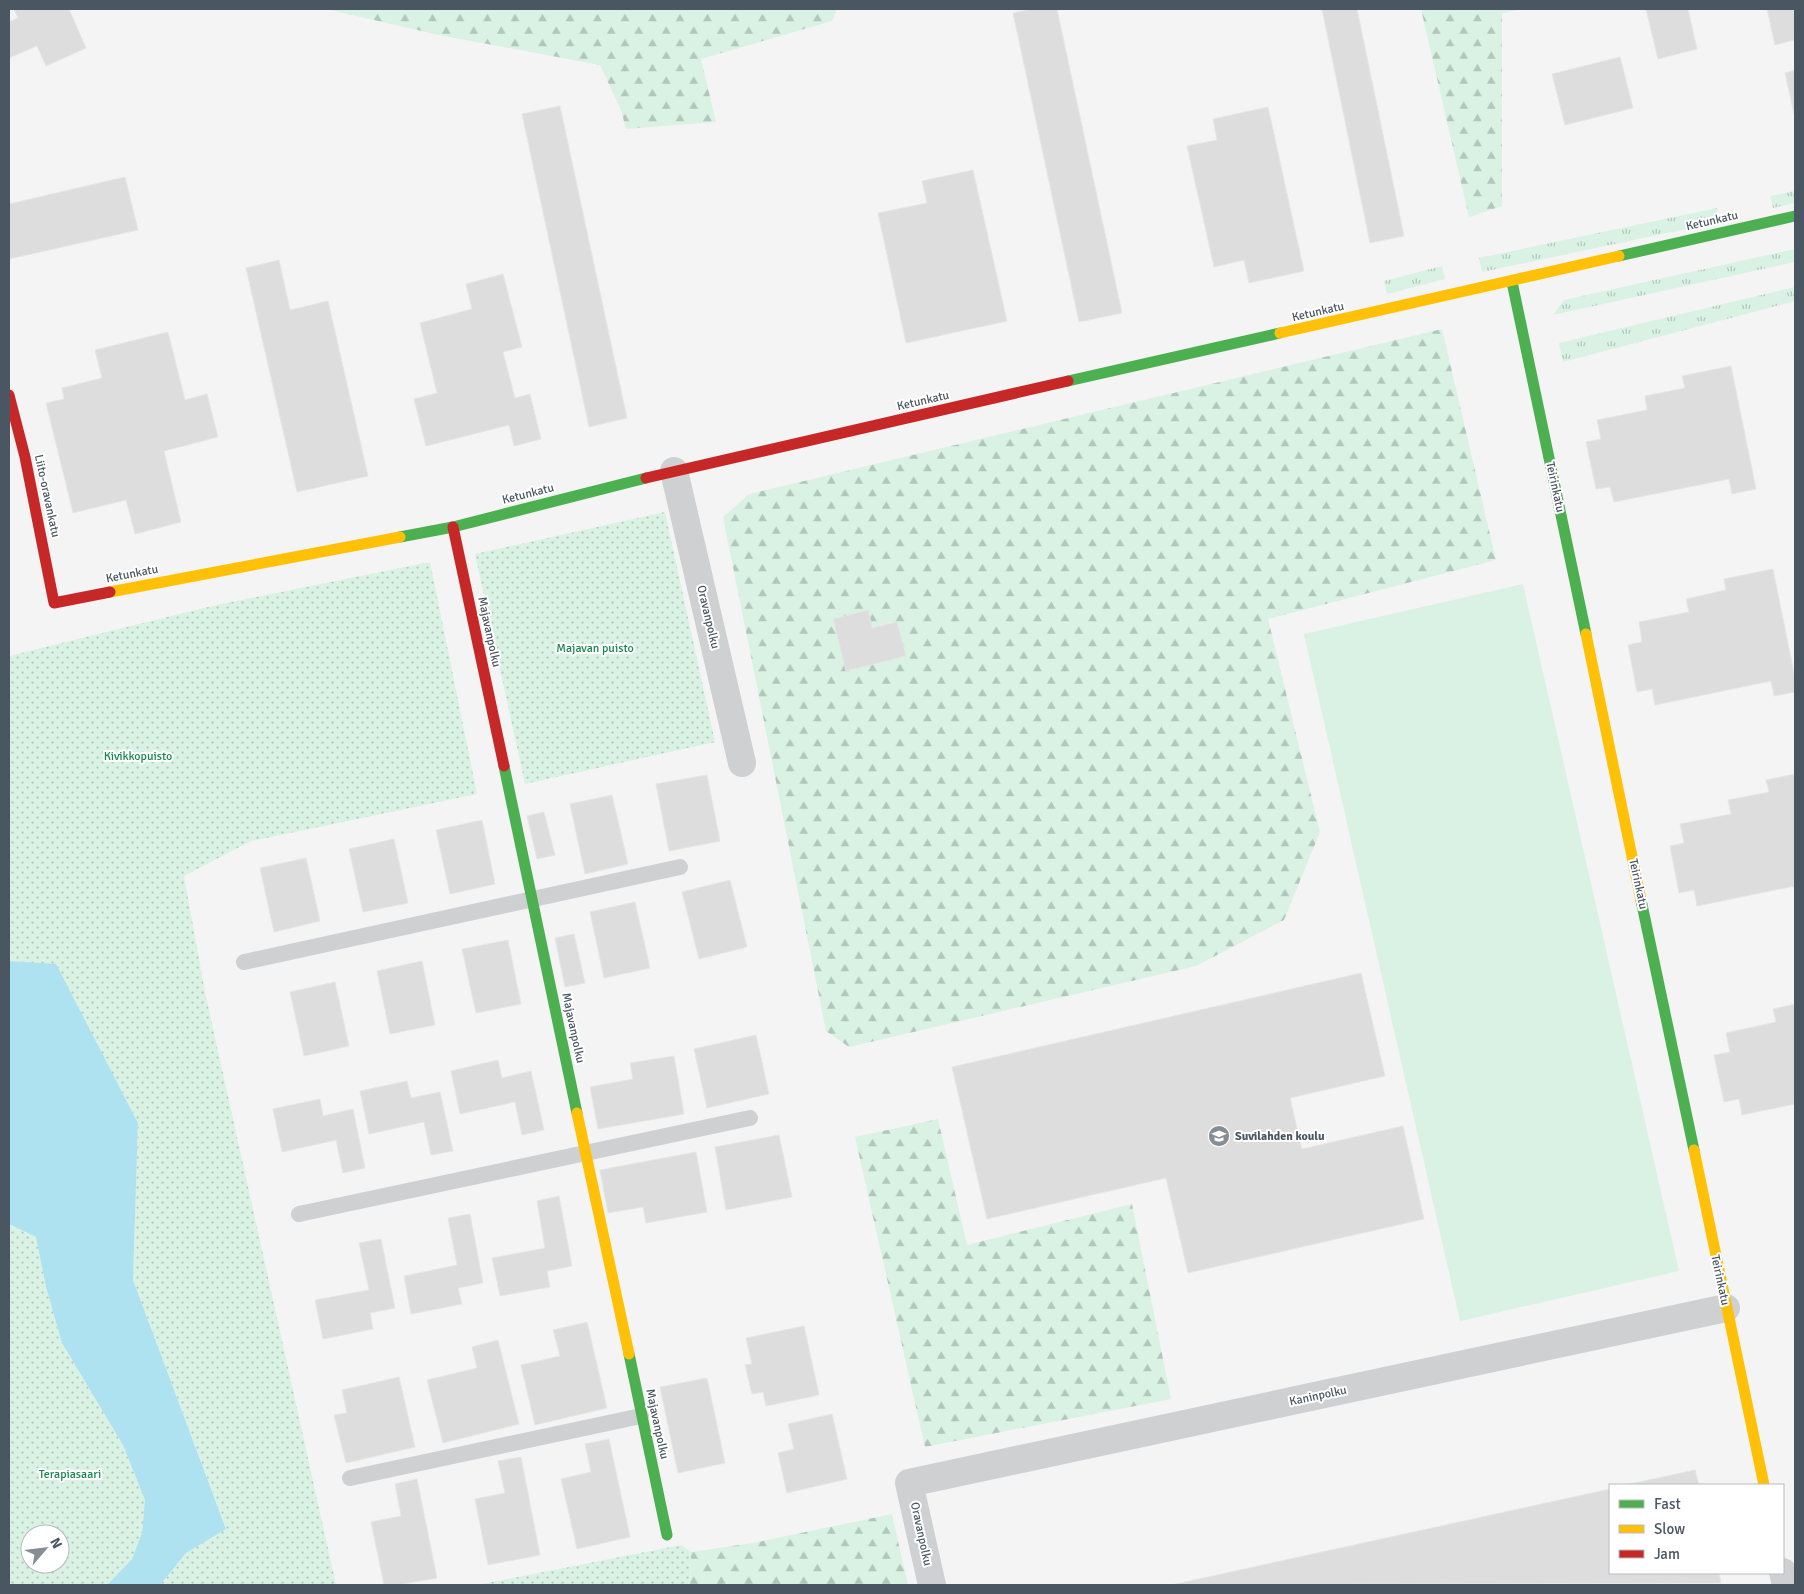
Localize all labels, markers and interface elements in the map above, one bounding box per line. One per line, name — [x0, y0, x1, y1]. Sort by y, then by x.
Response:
street label: Ketunkatu — [1684, 208, 1740, 234]
street label: Ketunkatu — [1290, 299, 1346, 325]
street label: Ketunkatu — [895, 388, 951, 414]
street label: Liito-oravankatu — [31, 453, 63, 539]
street label: Teirinkatu — [1542, 460, 1568, 514]
street label: Ketunkatu — [500, 480, 556, 508]
street label: Ketunkatu — [105, 562, 159, 586]
street label: Oravanpolku — [693, 584, 723, 650]
street label: Majavanpolku — [474, 595, 504, 669]
park label: Majavan puisto — [556, 641, 634, 656]
park label: Kivikkopuisto — [104, 749, 172, 764]
street label: Teirinkatu — [1625, 857, 1651, 911]
street label: Majavanpolku — [558, 991, 588, 1065]
school or university icon: Suvilahden koulu — [1207, 1124, 1231, 1148]
place label: Suvilahden koulu — [1235, 1129, 1325, 1144]
street label: Teirinkatu — [1707, 1253, 1733, 1307]
street label: Kaninpolku — [1288, 1383, 1348, 1409]
street label: Majavanpolku — [642, 1387, 672, 1461]
park label: Terapiasaari — [39, 1467, 101, 1482]
legend — [1609, 1484, 1784, 1574]
text: Fast — [1654, 1495, 1681, 1513]
street label: Oravanpolku — [907, 1501, 935, 1567]
text: Slow — [1654, 1520, 1685, 1538]
north arrow — [20, 1524, 70, 1574]
text: N — [46, 1535, 66, 1551]
text: Jam — [1654, 1545, 1680, 1563]

